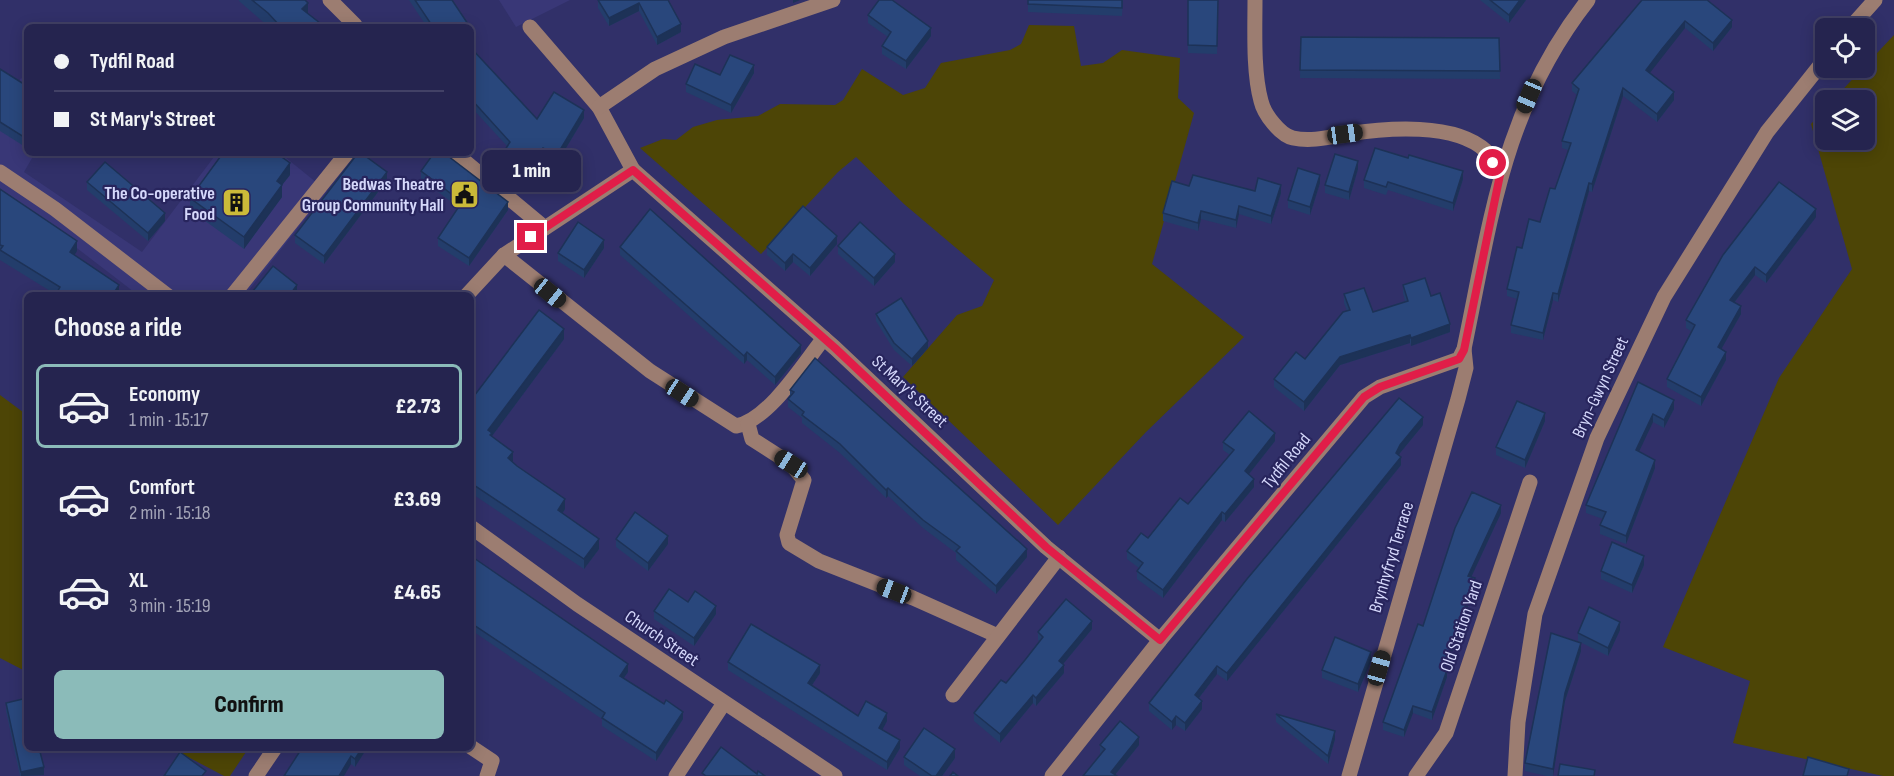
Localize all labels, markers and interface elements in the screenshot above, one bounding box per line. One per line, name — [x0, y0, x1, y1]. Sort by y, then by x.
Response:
map controls — [1815, 18, 1875, 150]
button: locate — [1815, 18, 1875, 78]
text: Tydfil Road — [90, 48, 174, 75]
car — [1514, 76, 1544, 116]
button: layers — [1815, 90, 1875, 150]
text: St Mary's Street — [90, 106, 215, 133]
car — [1326, 123, 1364, 145]
route start — [1479, 149, 1506, 176]
callout: 1 min — [482, 150, 580, 192]
text: 1 min — [512, 159, 551, 183]
place label: Bedwas Theatre Group Community Hall — [302, 174, 444, 216]
public building icon: Bedwas Theatre Group Community Hall — [449, 178, 481, 210]
place label: The Co-operative Food — [104, 183, 215, 225]
building icon: The Co-operative Food — [220, 187, 252, 219]
route end — [517, 223, 544, 250]
car — [530, 275, 570, 311]
text: Choose a ride — [54, 312, 182, 344]
street label: Bryn-Gwyn Street — [1568, 333, 1633, 441]
street label: St Mary's Street — [867, 351, 952, 432]
car — [662, 376, 702, 410]
icon: car — [57, 379, 111, 433]
text: Economy — [129, 381, 200, 408]
text: £2.73 — [395, 393, 441, 420]
text: 1 min · 15:17 — [129, 408, 208, 432]
street label: Tydfil Road — [1258, 429, 1315, 493]
car — [771, 447, 811, 481]
icon: car — [57, 472, 111, 526]
text: Comfort — [129, 474, 195, 501]
text: £3.69 — [393, 486, 441, 513]
street label: Brynhyfryd Terrace — [1365, 499, 1418, 615]
text: 2 min · 15:18 — [129, 501, 210, 525]
icon: car — [57, 565, 111, 619]
text: XL — [129, 567, 148, 594]
car — [874, 576, 914, 606]
street label: Old Station Yard — [1436, 578, 1487, 675]
text: £4.65 — [393, 579, 441, 606]
text: 3 min · 15:19 — [129, 594, 211, 618]
street label: Church Street — [621, 606, 703, 671]
car — [1365, 648, 1393, 688]
button: Confirm — [54, 670, 444, 739]

